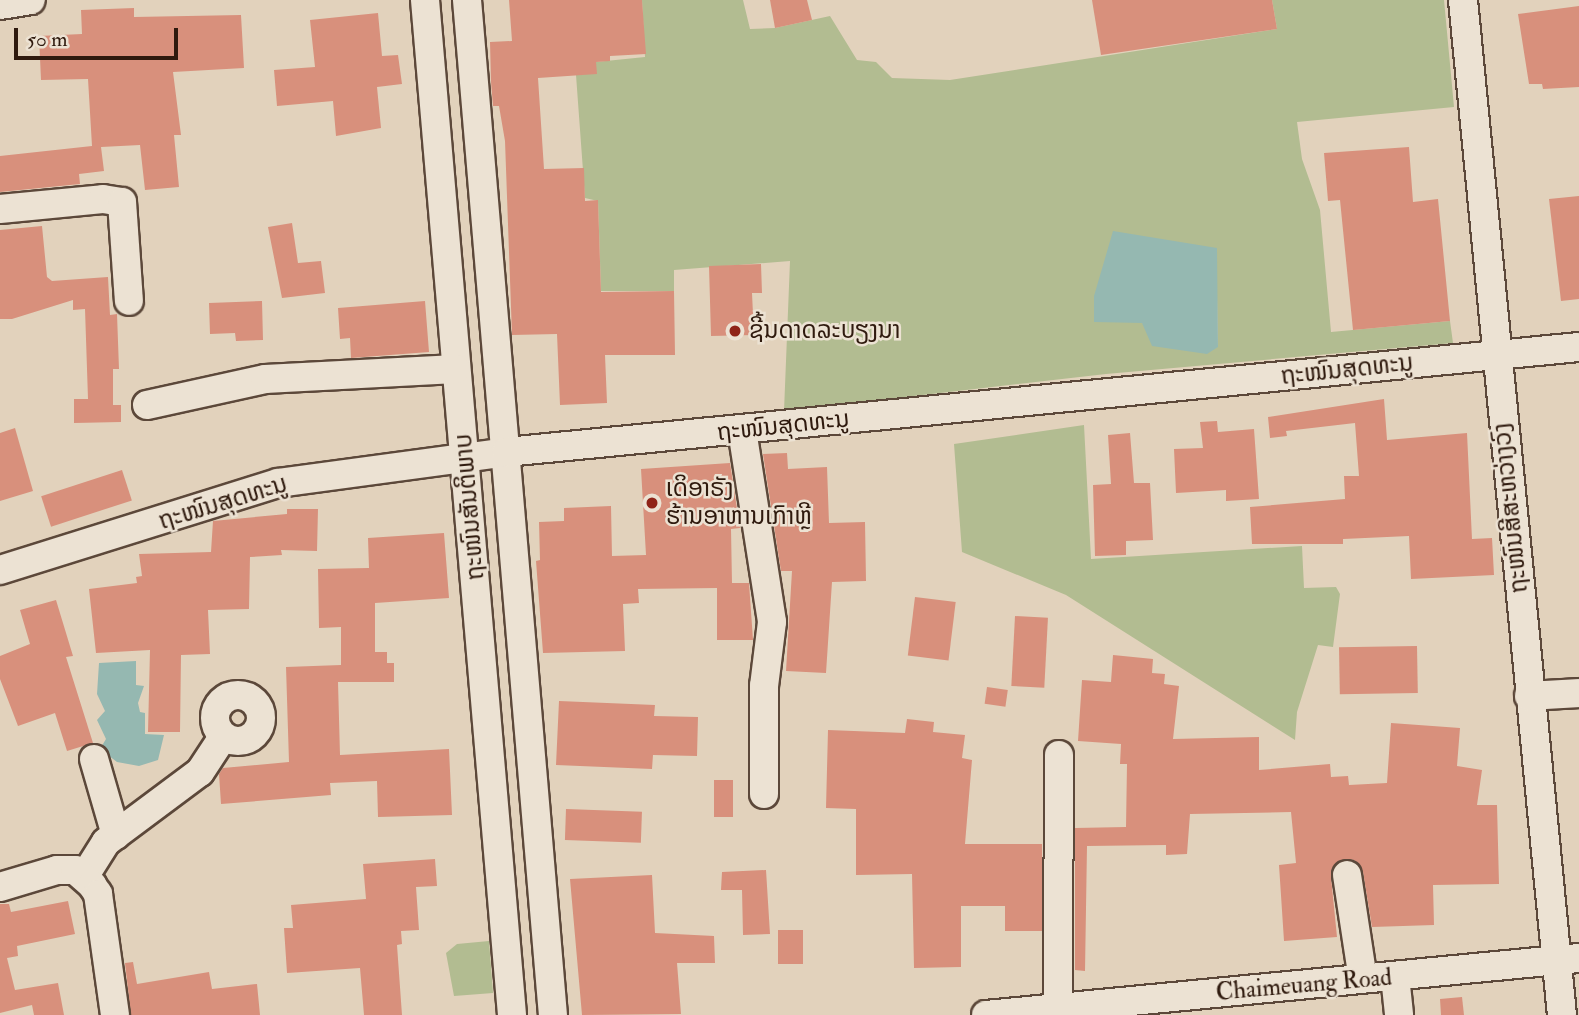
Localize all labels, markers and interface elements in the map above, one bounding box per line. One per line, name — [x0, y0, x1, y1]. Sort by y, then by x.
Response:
scale bar — [18, 14, 182, 58]
text: 50 m — [27, 26, 68, 53]
place label: ຊີ້ນດາດລະບຽງນາ — [749, 317, 901, 345]
marker: ຊີ້ນດາດລະບຽງນາ — [727, 323, 743, 339]
street label: ຖະໜົນສຸດທະນູ — [1279, 349, 1415, 391]
street label: ຖະໜົນສຸດທະນູ — [715, 405, 851, 447]
street label: ຖະໜົນສີສະຫວ່າງວົງ — [1488, 421, 1534, 595]
street label: ຖະໜົນສັນຕິພາບ — [449, 432, 491, 582]
street label: ຖະໜົນສຸດທະນູ — [155, 470, 291, 536]
place label: ເດິອາຣັງ ຮ້ານອາຫານເກົາຫຼີ — [666, 475, 812, 531]
marker: ເດິອາຣັງ ຮ້ານອາຫານເກົາຫຼີ — [644, 495, 660, 511]
street label: Chaimeuang Road — [1215, 963, 1393, 1007]

